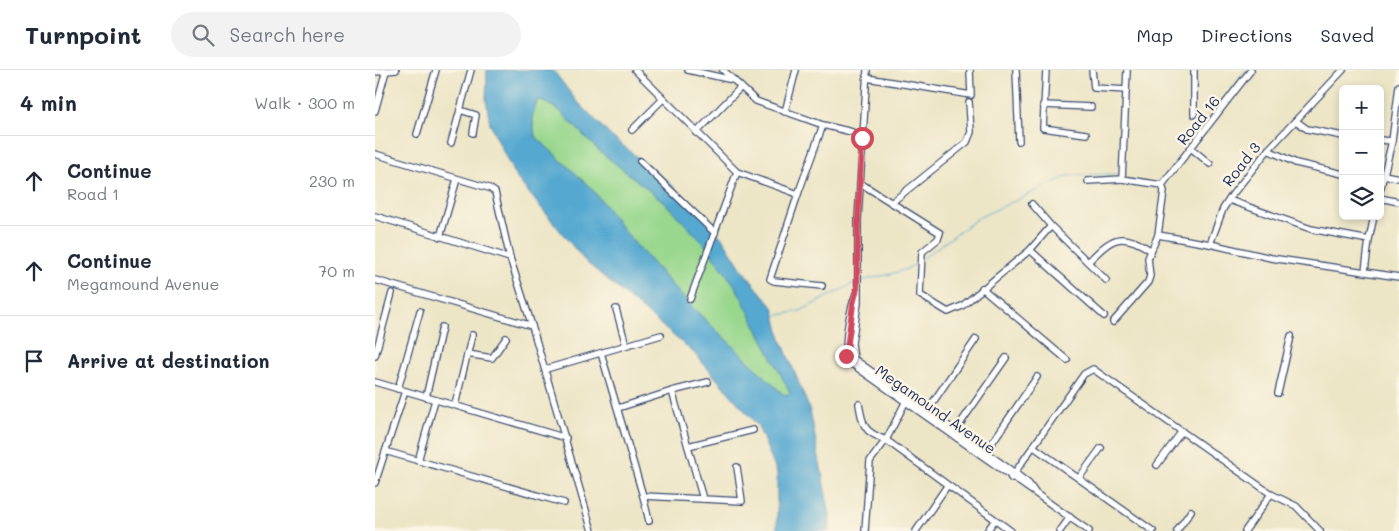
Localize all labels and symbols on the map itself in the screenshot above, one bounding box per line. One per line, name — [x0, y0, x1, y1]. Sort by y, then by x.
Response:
street label: Road 16 — [1172, 91, 1224, 149]
route start — [851, 127, 874, 150]
street label: Road 3 — [1217, 138, 1265, 190]
route end — [835, 345, 858, 368]
street label: Megamound Avenue — [872, 360, 1000, 458]

